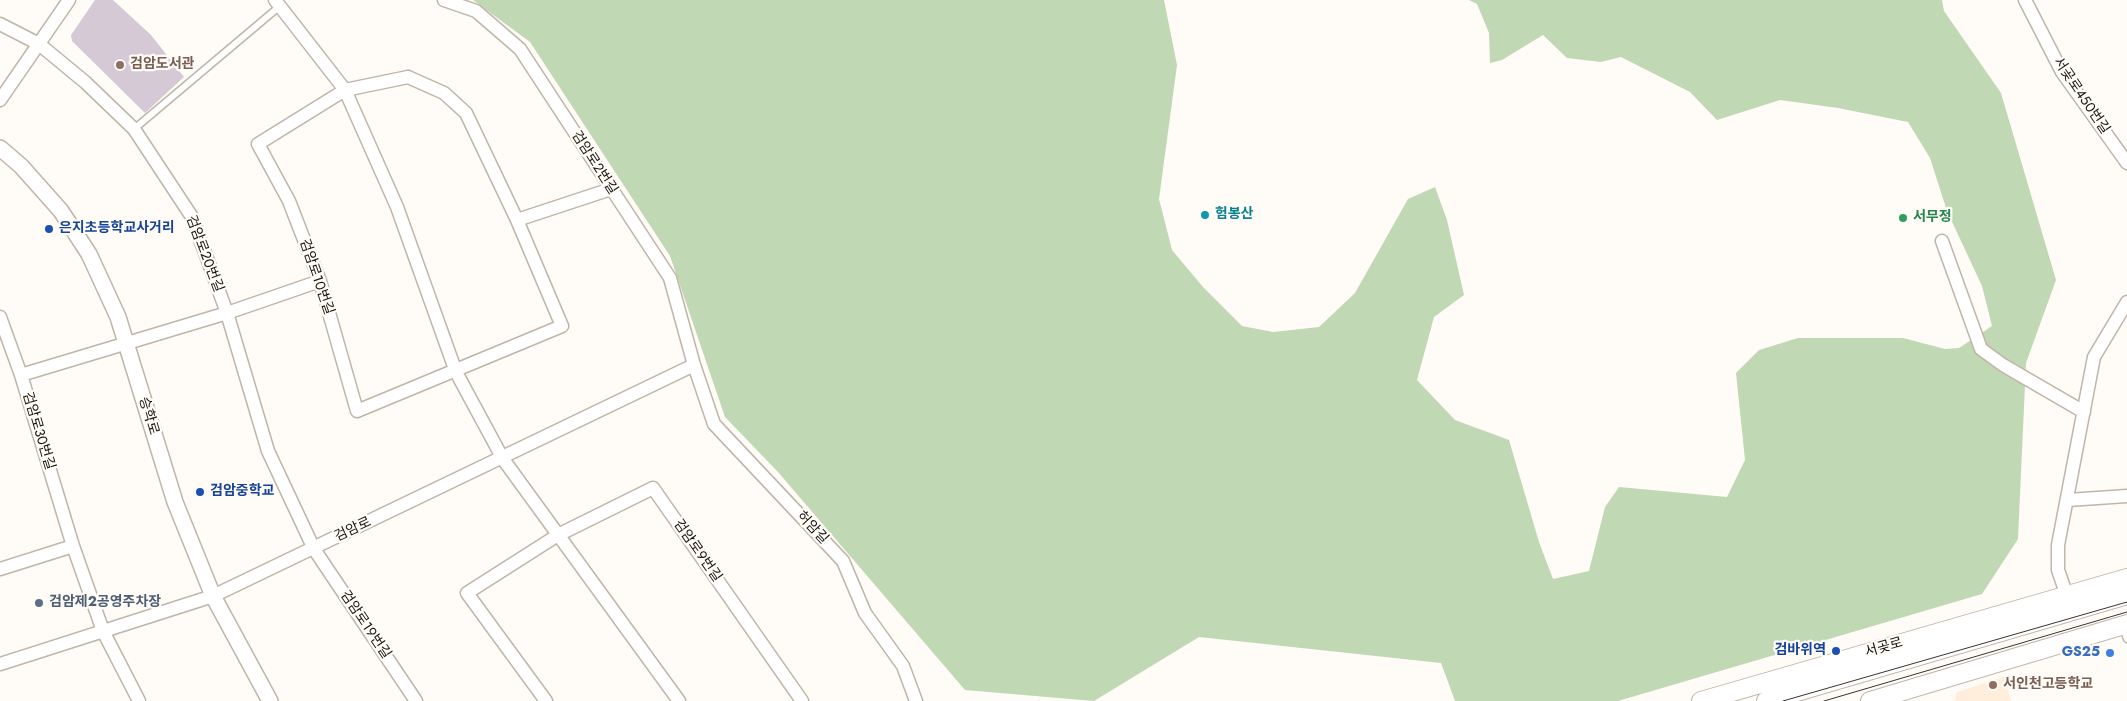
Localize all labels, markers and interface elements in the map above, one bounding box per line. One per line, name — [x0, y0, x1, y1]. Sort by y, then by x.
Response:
street label: 서곶로450번길 — [2049, 54, 2113, 138]
place label: 검암도서관 — [130, 57, 194, 73]
marker: 검암도서관 — [114, 59, 126, 71]
street label: 검암로2번길 — [567, 128, 621, 198]
place label: 험봉산 — [1215, 207, 1254, 223]
marker: 험봉산 — [1199, 209, 1211, 221]
place label: 서무정 — [1913, 210, 1952, 226]
marker: 서무정 — [1897, 212, 1909, 224]
street label: 검암로20번길 — [182, 213, 226, 295]
place label: 은지초등학교사거리 — [59, 221, 175, 237]
marker: 은지초등학교사거리 — [43, 223, 55, 235]
street label: 검암로10번길 — [295, 237, 337, 317]
street label: 검암로30번길 — [18, 390, 58, 472]
street label: 승학로 — [134, 395, 162, 437]
place label: 검암중학교 — [210, 484, 274, 500]
marker: 검암중학교 — [194, 486, 206, 498]
street label: 허암길 — [793, 508, 831, 548]
street label: 검암로 — [332, 514, 374, 546]
street label: 검암로9번길 — [669, 517, 725, 585]
street label: 검암로19번길 — [336, 588, 394, 662]
place label: 검암제2공영주차장 — [49, 595, 161, 611]
marker: 검암제2공영주차장 — [33, 597, 45, 609]
street label: 서곶로 — [1863, 635, 1905, 661]
place label: 검바위역 — [1774, 643, 1826, 659]
marker: 검바위역 — [1830, 645, 1842, 657]
place label: GS25 — [2062, 645, 2100, 661]
marker: GS25 — [2104, 647, 2116, 659]
place label: 서인천고등학교 — [2003, 677, 2093, 693]
marker: 서인천고등학교 — [1987, 679, 1999, 691]

